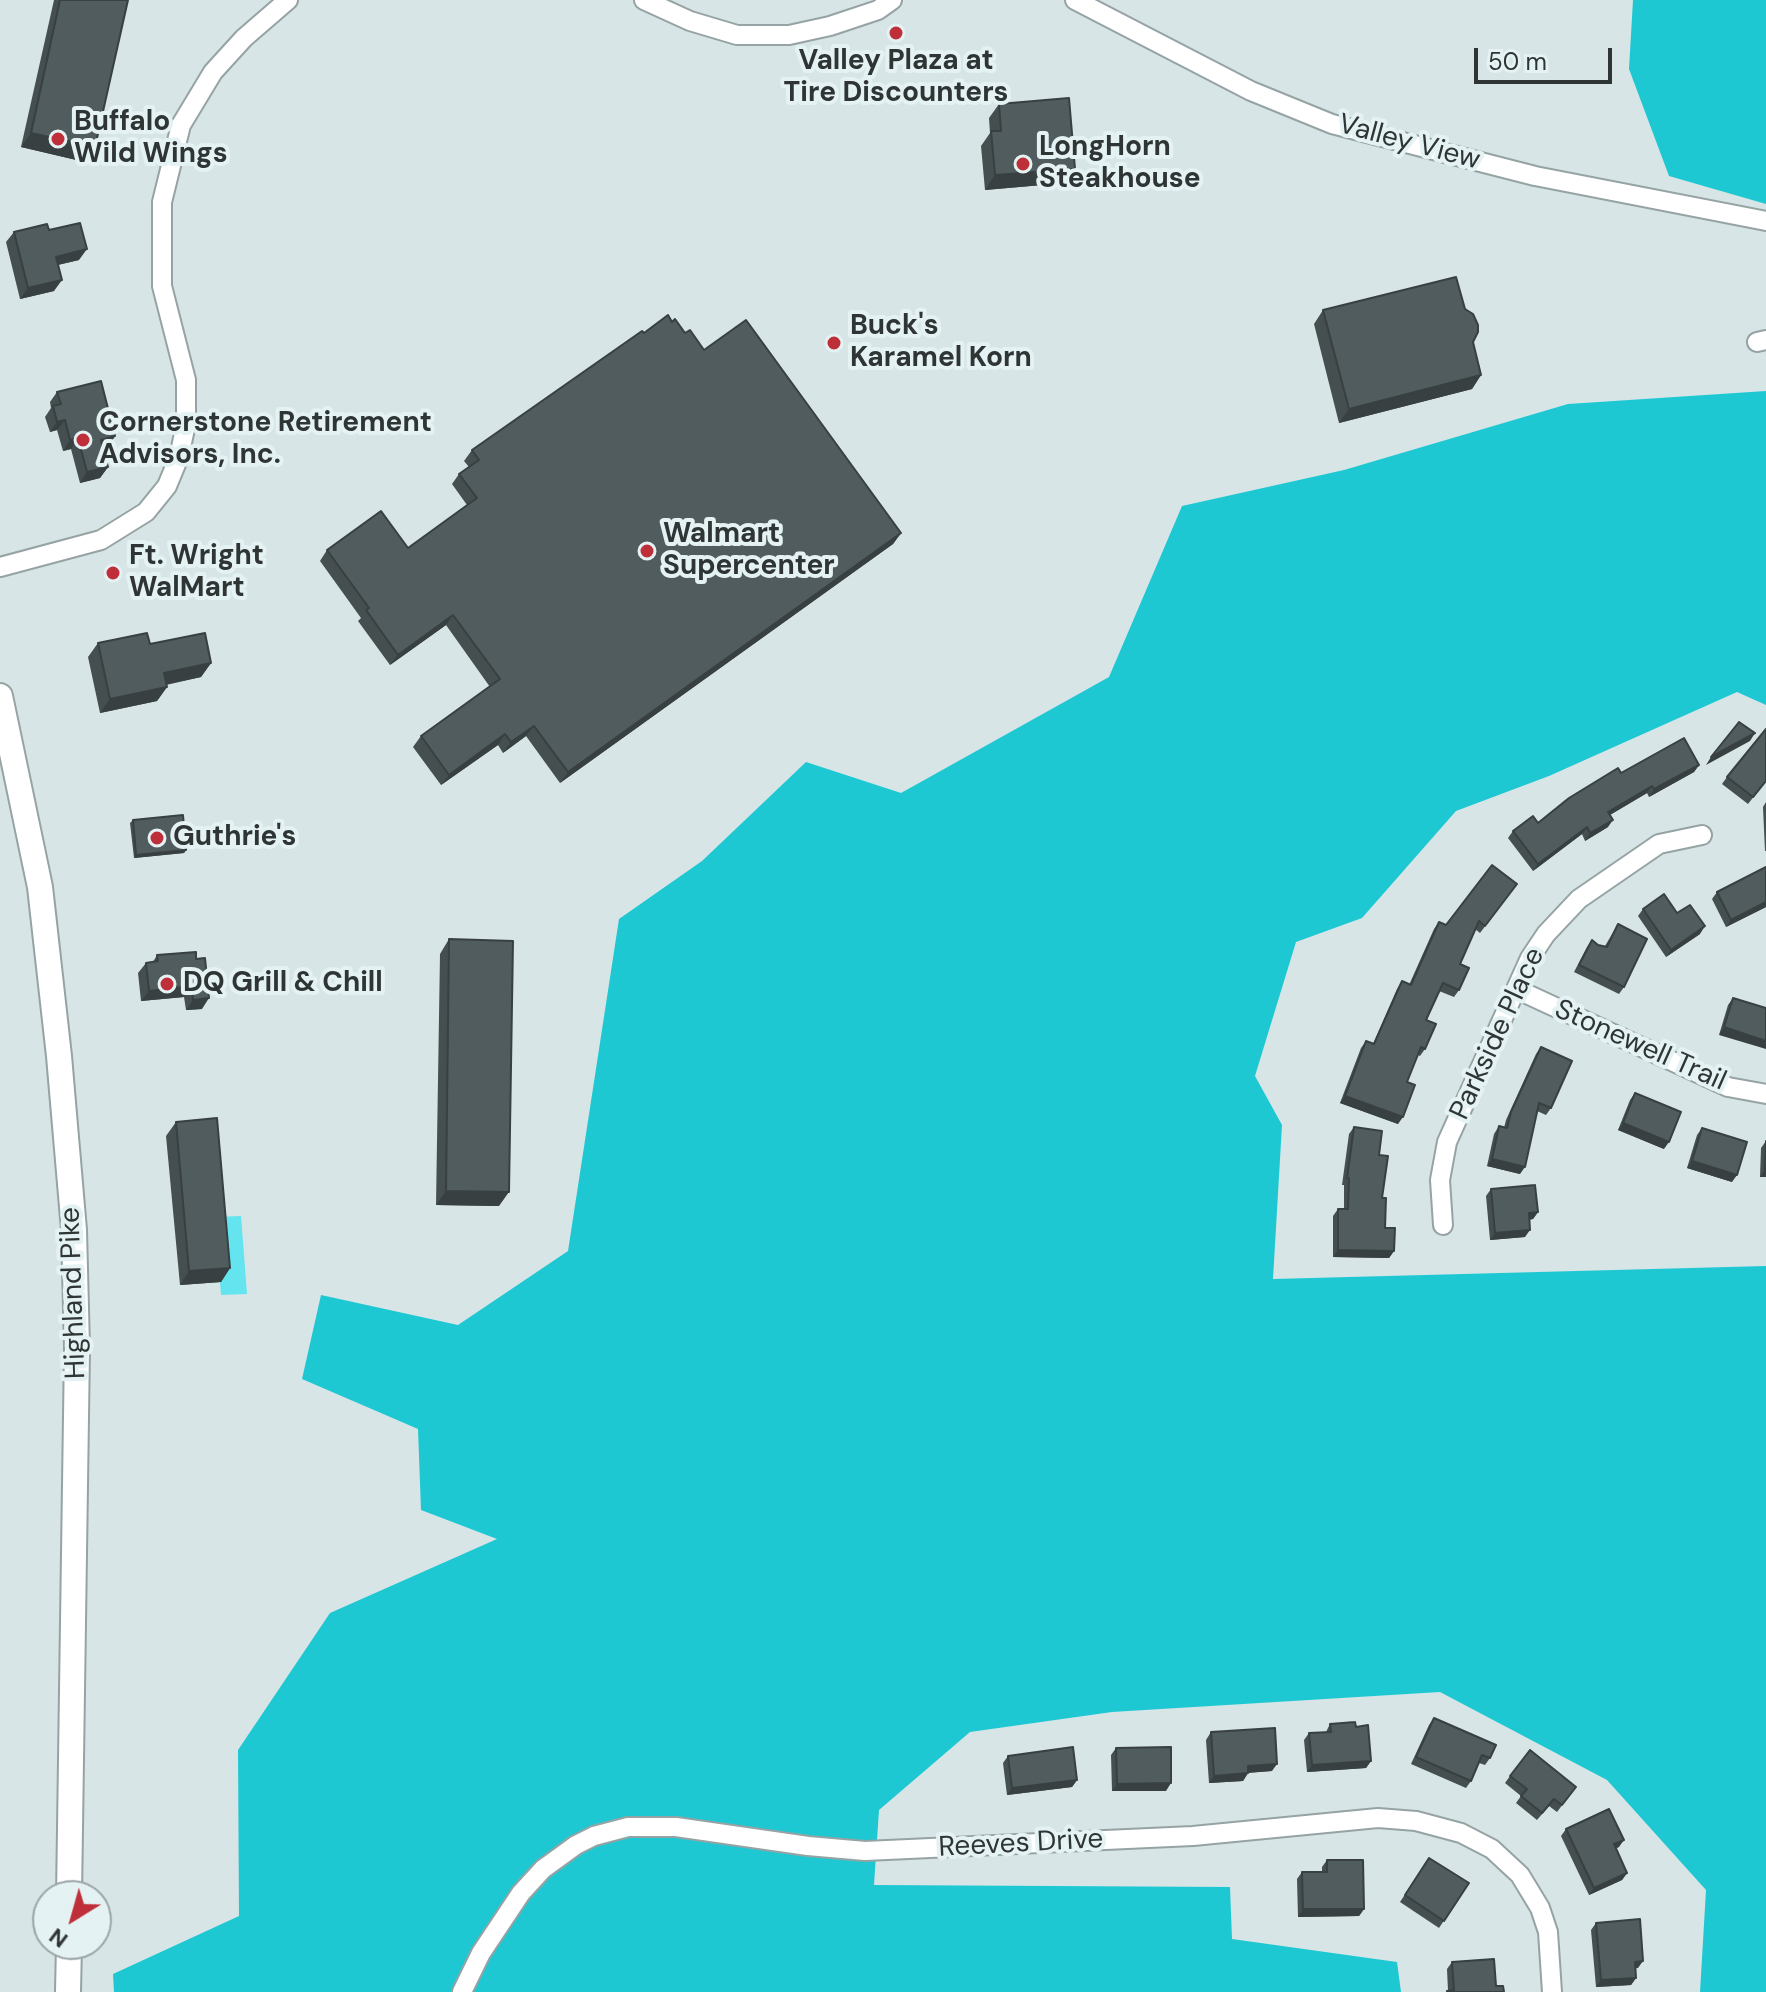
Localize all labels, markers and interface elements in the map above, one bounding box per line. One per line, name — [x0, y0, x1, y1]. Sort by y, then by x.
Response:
marker: Valley Plaza at Tire Discounters — [887, 24, 905, 42]
scale bar — [1478, 32, 1616, 82]
place label: Valley Plaza at Tire Discounters — [784, 45, 1008, 111]
text: 50 m — [1488, 46, 1547, 77]
place label: Buffalo Wild Wings — [74, 106, 228, 172]
street label: Valley View — [1334, 108, 1484, 178]
marker: Buffalo Wild Wings — [49, 130, 67, 148]
place label: LongHorn Steakhouse — [1039, 131, 1201, 197]
marker: LongHorn Steakhouse — [1014, 155, 1032, 173]
place label: Buck's Karamel Korn — [850, 310, 1032, 376]
marker: Buck's Karamel Korn — [825, 334, 843, 352]
place label: Cornerstone Retirement Advisors, Inc. — [99, 407, 432, 473]
marker: Cornerstone Retirement Advisors, Inc. — [74, 431, 92, 449]
place label: Walmart Supercenter — [663, 518, 835, 584]
place label: Ft. Wright WalMart — [129, 540, 264, 606]
marker: Walmart Supercenter — [638, 542, 656, 560]
marker: Ft. Wright WalMart — [104, 564, 122, 582]
place label: Guthrie's — [173, 821, 296, 855]
marker: Guthrie's — [148, 829, 166, 847]
street label: Parkside Place — [1444, 943, 1552, 1125]
place label: DQ Grill & Chill — [183, 967, 383, 1001]
marker: DQ Grill & Chill — [158, 975, 176, 993]
street label: Stonewell Trail — [1549, 993, 1731, 1099]
street label: Highland Pike — [54, 1206, 94, 1380]
street label: Reeves Drive — [938, 1823, 1104, 1865]
north arrow — [32, 1880, 112, 1960]
text: N — [43, 1922, 74, 1954]

